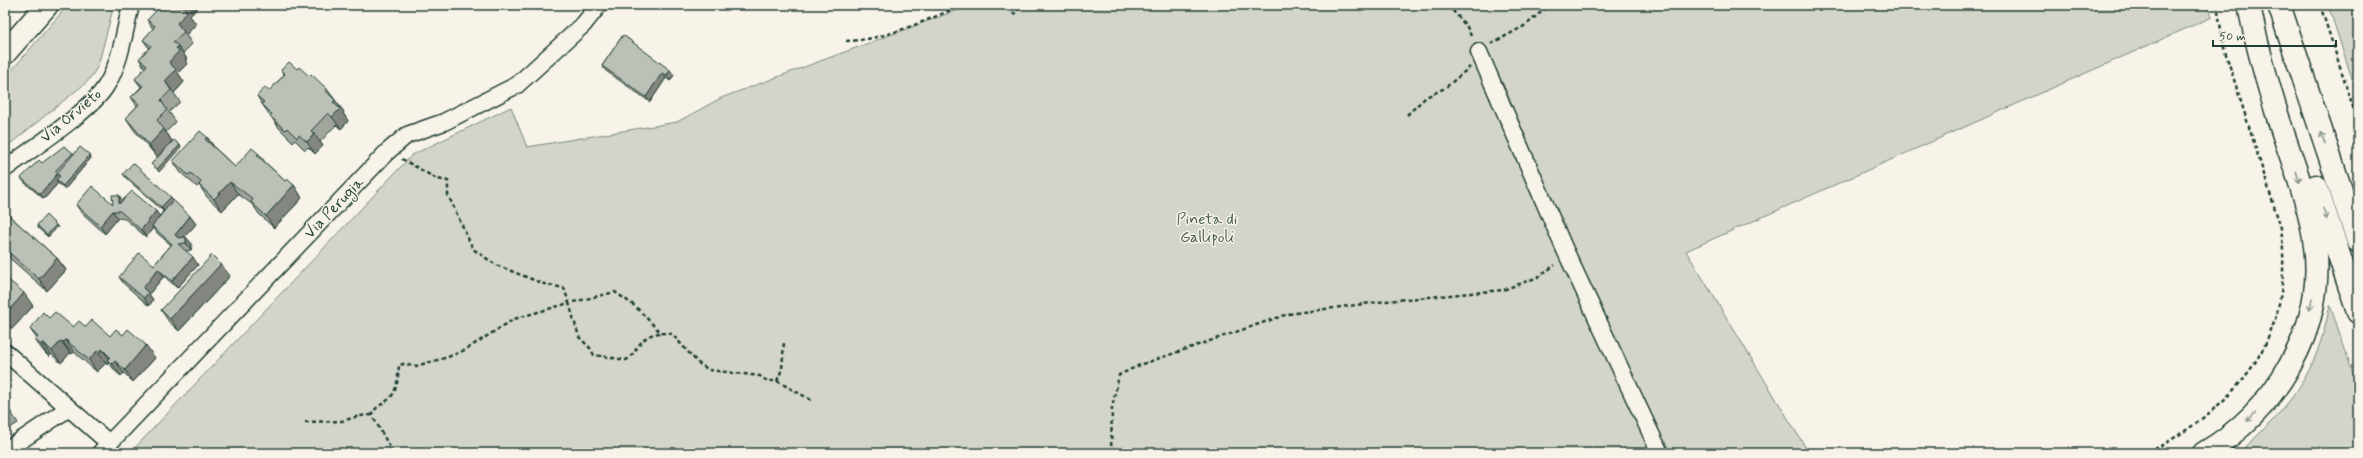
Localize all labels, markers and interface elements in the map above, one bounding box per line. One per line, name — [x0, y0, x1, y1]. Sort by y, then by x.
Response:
scale bar — [2213, 22, 2336, 48]
text: 50 m — [2219, 29, 2246, 45]
street label: Via Orvieto — [36, 84, 106, 148]
one-way arrow — [2318, 132, 2326, 144]
one-way arrow — [2295, 170, 2302, 183]
street label: Via Perugia — [299, 172, 370, 244]
one-way arrow — [2322, 208, 2330, 220]
park label: Pineta di Gallipoli — [1177, 209, 1238, 248]
one-way arrow — [2307, 297, 2315, 310]
one-way arrow — [2246, 412, 2256, 422]

